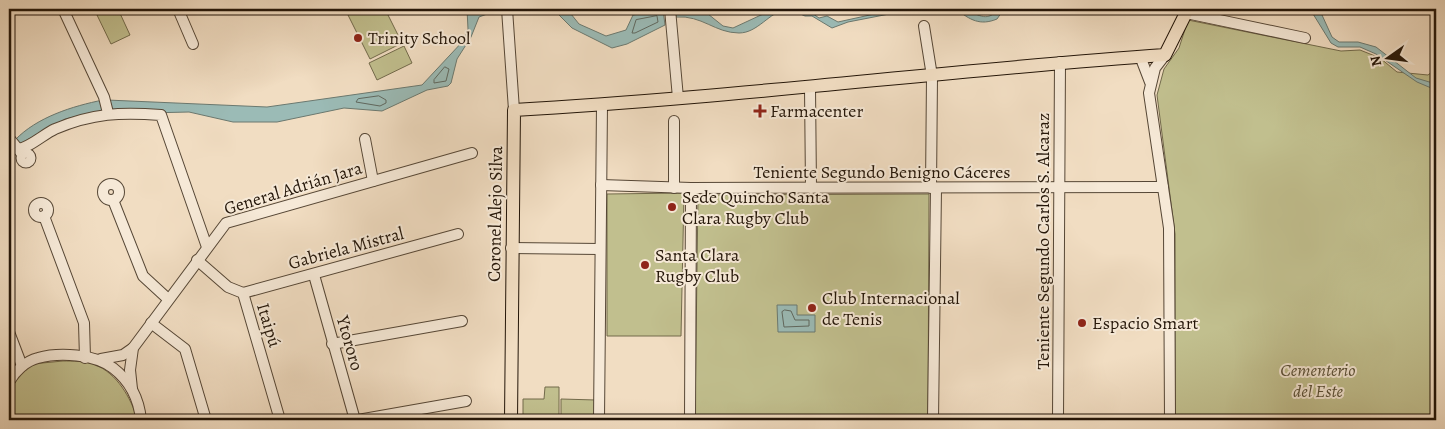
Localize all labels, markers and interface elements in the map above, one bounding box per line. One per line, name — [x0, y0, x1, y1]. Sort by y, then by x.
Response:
place label: Trinity School — [368, 26, 471, 50]
marker: Trinity School — [352, 32, 364, 44]
north arrow — [1362, 32, 1412, 82]
text: N — [1365, 54, 1386, 68]
place label: Farmacenter — [770, 99, 863, 123]
marker: Farmacenter — [754, 105, 766, 117]
street label: Teniente Segundo Carlos S. Alcaraz — [1031, 113, 1055, 369]
street label: Coronel Alejo Silva — [482, 145, 508, 282]
street label: General Adrián Jara — [221, 155, 366, 220]
street label: Teniente Segundo Benigno Cáceres — [753, 160, 1011, 184]
place label: Sede Quincho Santa Clara Rugby Club — [682, 185, 830, 230]
marker: Sede Quincho Santa Clara Rugby Club — [666, 201, 678, 213]
street label: Gabriela Mistral — [286, 221, 407, 275]
place label: Santa Clara Rugby Club — [655, 243, 740, 288]
marker: Santa Clara Rugby Club — [639, 259, 651, 271]
place label: Club Internacional de Tenis — [822, 286, 960, 331]
street label: Itaipú — [251, 300, 287, 350]
marker: Club Internacional de Tenis — [806, 302, 818, 314]
place label: Espacio Smart — [1092, 311, 1199, 335]
street label: Ytororo — [330, 312, 369, 373]
marker: Espacio Smart — [1076, 317, 1088, 329]
park label: Cementerio del Este — [1280, 358, 1356, 403]

